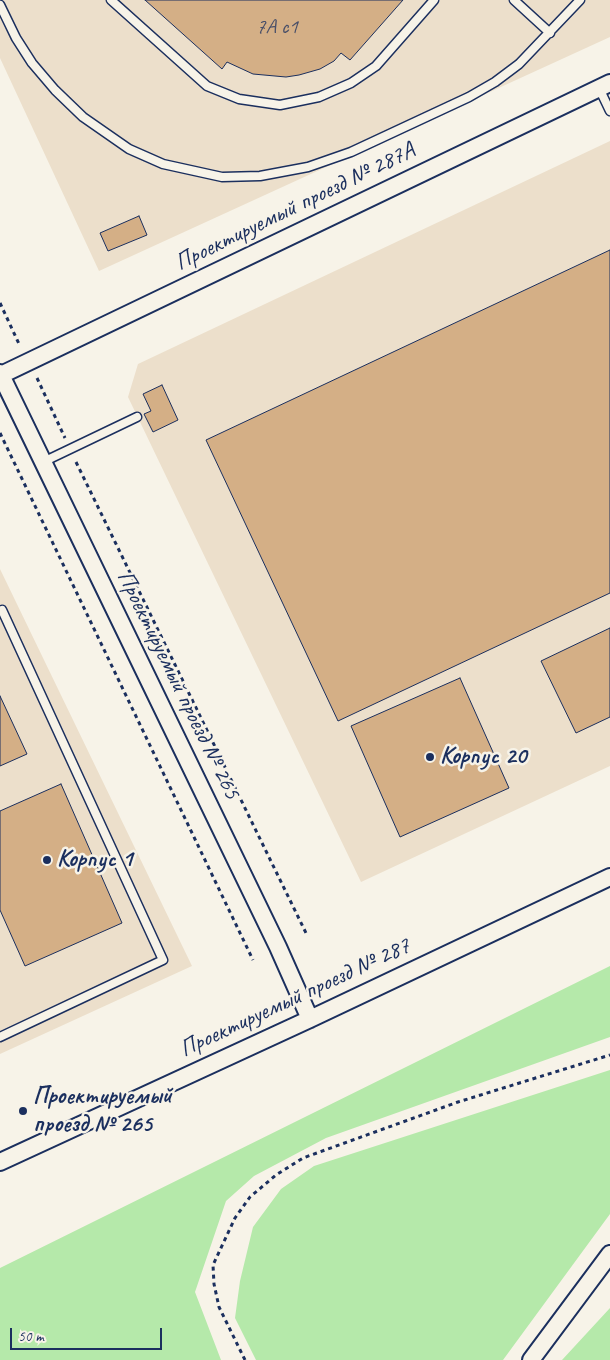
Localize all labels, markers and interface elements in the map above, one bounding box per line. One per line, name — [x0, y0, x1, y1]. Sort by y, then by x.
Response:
house number: 7А с1 — [256, 14, 298, 40]
street label: Проектируемый проезд № 287А — [170, 136, 420, 278]
street label: Проектируемый проезд № 265 — [110, 566, 246, 804]
place label: Корпус 20 — [440, 743, 526, 771]
marker: Корпус 20 — [424, 751, 436, 763]
place label: Корпус 1 — [57, 846, 132, 874]
marker: Корпус 1 — [41, 854, 53, 866]
street label: Проектируемый проезд № 287 — [175, 932, 415, 1064]
place label: Проектируемый проезд № 265 — [33, 1083, 172, 1139]
marker: Проектируемый проезд № 265 — [17, 1105, 29, 1117]
scale bar — [12, 1318, 165, 1350]
text: 50 m — [18, 1327, 44, 1346]

